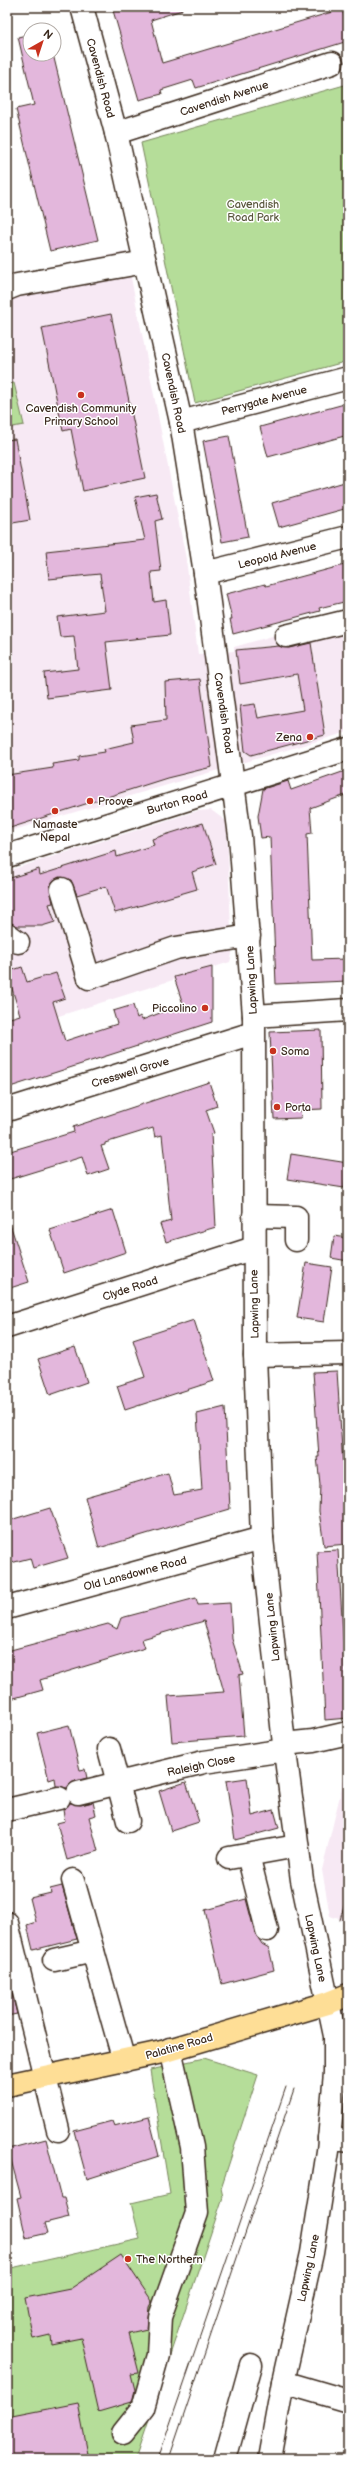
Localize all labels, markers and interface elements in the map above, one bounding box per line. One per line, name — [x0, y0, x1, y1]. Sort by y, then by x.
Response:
north arrow — [22, 22, 62, 62]
text: N — [41, 27, 55, 42]
street label: Cavendish Road — [84, 37, 117, 119]
street label: Cavendish Avenue — [178, 78, 270, 119]
park label: Cavendish Road Park — [227, 198, 279, 224]
street label: Cavendish Road — [159, 352, 188, 435]
street label: Perrygate Avenue — [220, 383, 309, 418]
marker: Cavendish Community Primary School — [76, 390, 86, 400]
place label: Cavendish Community Primary School — [26, 402, 136, 428]
street label: Leopold Avenue — [237, 539, 318, 571]
street label: Cavendish Road — [211, 672, 236, 755]
place label: Zena — [275, 731, 302, 744]
marker: Zena — [305, 732, 315, 742]
street label: Burton Road — [145, 788, 209, 817]
place label: Proove — [98, 795, 133, 808]
marker: Proove — [85, 796, 95, 806]
marker: Namaste Nepal — [50, 806, 60, 816]
place label: Namaste Nepal — [33, 818, 78, 844]
street label: Lapwing Lane — [243, 945, 260, 1015]
place label: Piccolino — [152, 1002, 197, 1015]
marker: Piccolino — [200, 1003, 210, 1013]
place label: Soma — [281, 1045, 309, 1058]
marker: Soma — [268, 1046, 278, 1056]
street label: Cresswell Grove — [90, 1054, 171, 1090]
place label: Porta — [285, 1101, 311, 1114]
marker: Porta — [272, 1102, 282, 1112]
street label: Lapwing Lane — [247, 1269, 262, 1339]
street label: Clyde Road — [101, 1273, 159, 1304]
street label: Old Lansdowne Road — [82, 1553, 188, 1593]
street label: Lapwing Lane — [262, 1592, 283, 1662]
street label: Raleigh Close — [166, 1752, 237, 1779]
street label: Lapwing Lane — [302, 1913, 329, 1984]
street label: Palatine Road — [144, 2031, 214, 2062]
street label: Lapwing Lane — [295, 2233, 322, 2303]
place label: The Northern — [136, 2253, 203, 2266]
marker: The Northern — [123, 2254, 133, 2264]

